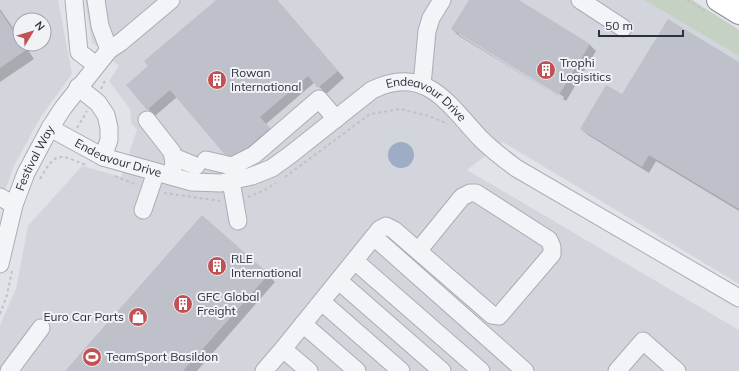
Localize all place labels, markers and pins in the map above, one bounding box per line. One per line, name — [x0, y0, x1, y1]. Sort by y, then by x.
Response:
place label: Trophi Logisitics — [560, 55, 611, 84]
building icon: Trophi Logisitics — [535, 59, 557, 81]
place label: Rowan International — [231, 65, 301, 94]
building icon: Rowan International — [206, 69, 228, 91]
place label: RLE International — [231, 251, 301, 280]
building icon: RLE International — [206, 255, 228, 277]
place label: GFC Global Freight — [197, 289, 259, 318]
building icon: GFC Global Freight — [172, 293, 194, 315]
shop icon: Euro Car Parts — [127, 306, 149, 328]
place label: Euro Car Parts — [44, 309, 124, 324]
sports icon: TeamSport Basildon — [81, 346, 103, 368]
place label: TeamSport Basildon — [106, 349, 218, 364]

